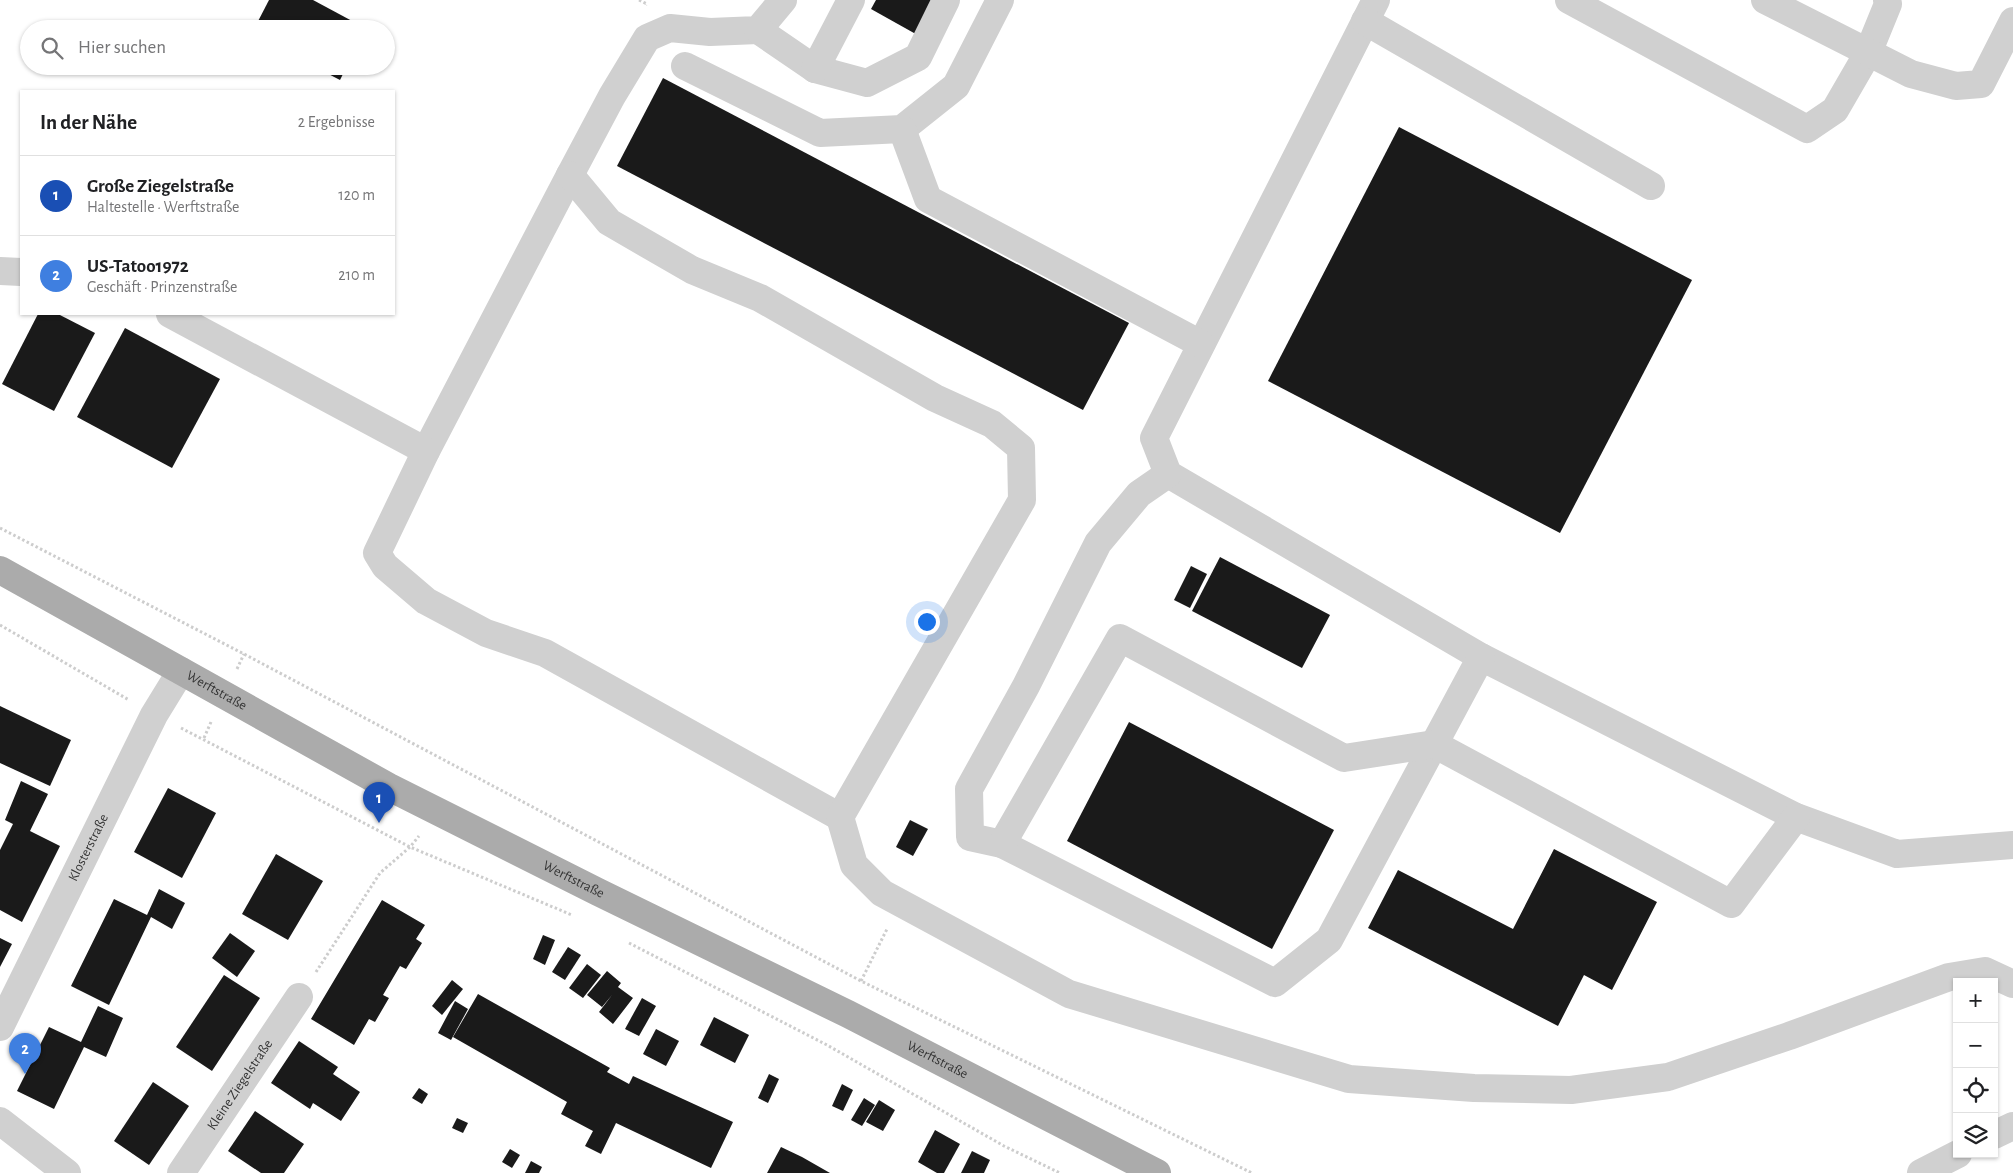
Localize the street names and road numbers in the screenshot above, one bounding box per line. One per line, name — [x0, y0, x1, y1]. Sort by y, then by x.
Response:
street label: Werftstraße — [184, 669, 249, 713]
street label: Klosterstraße — [66, 812, 111, 884]
street label: Werftstraße — [541, 859, 606, 901]
street label: Kleine Ziegelstraße — [205, 1037, 275, 1133]
street label: Werftstraße — [905, 1039, 970, 1081]

